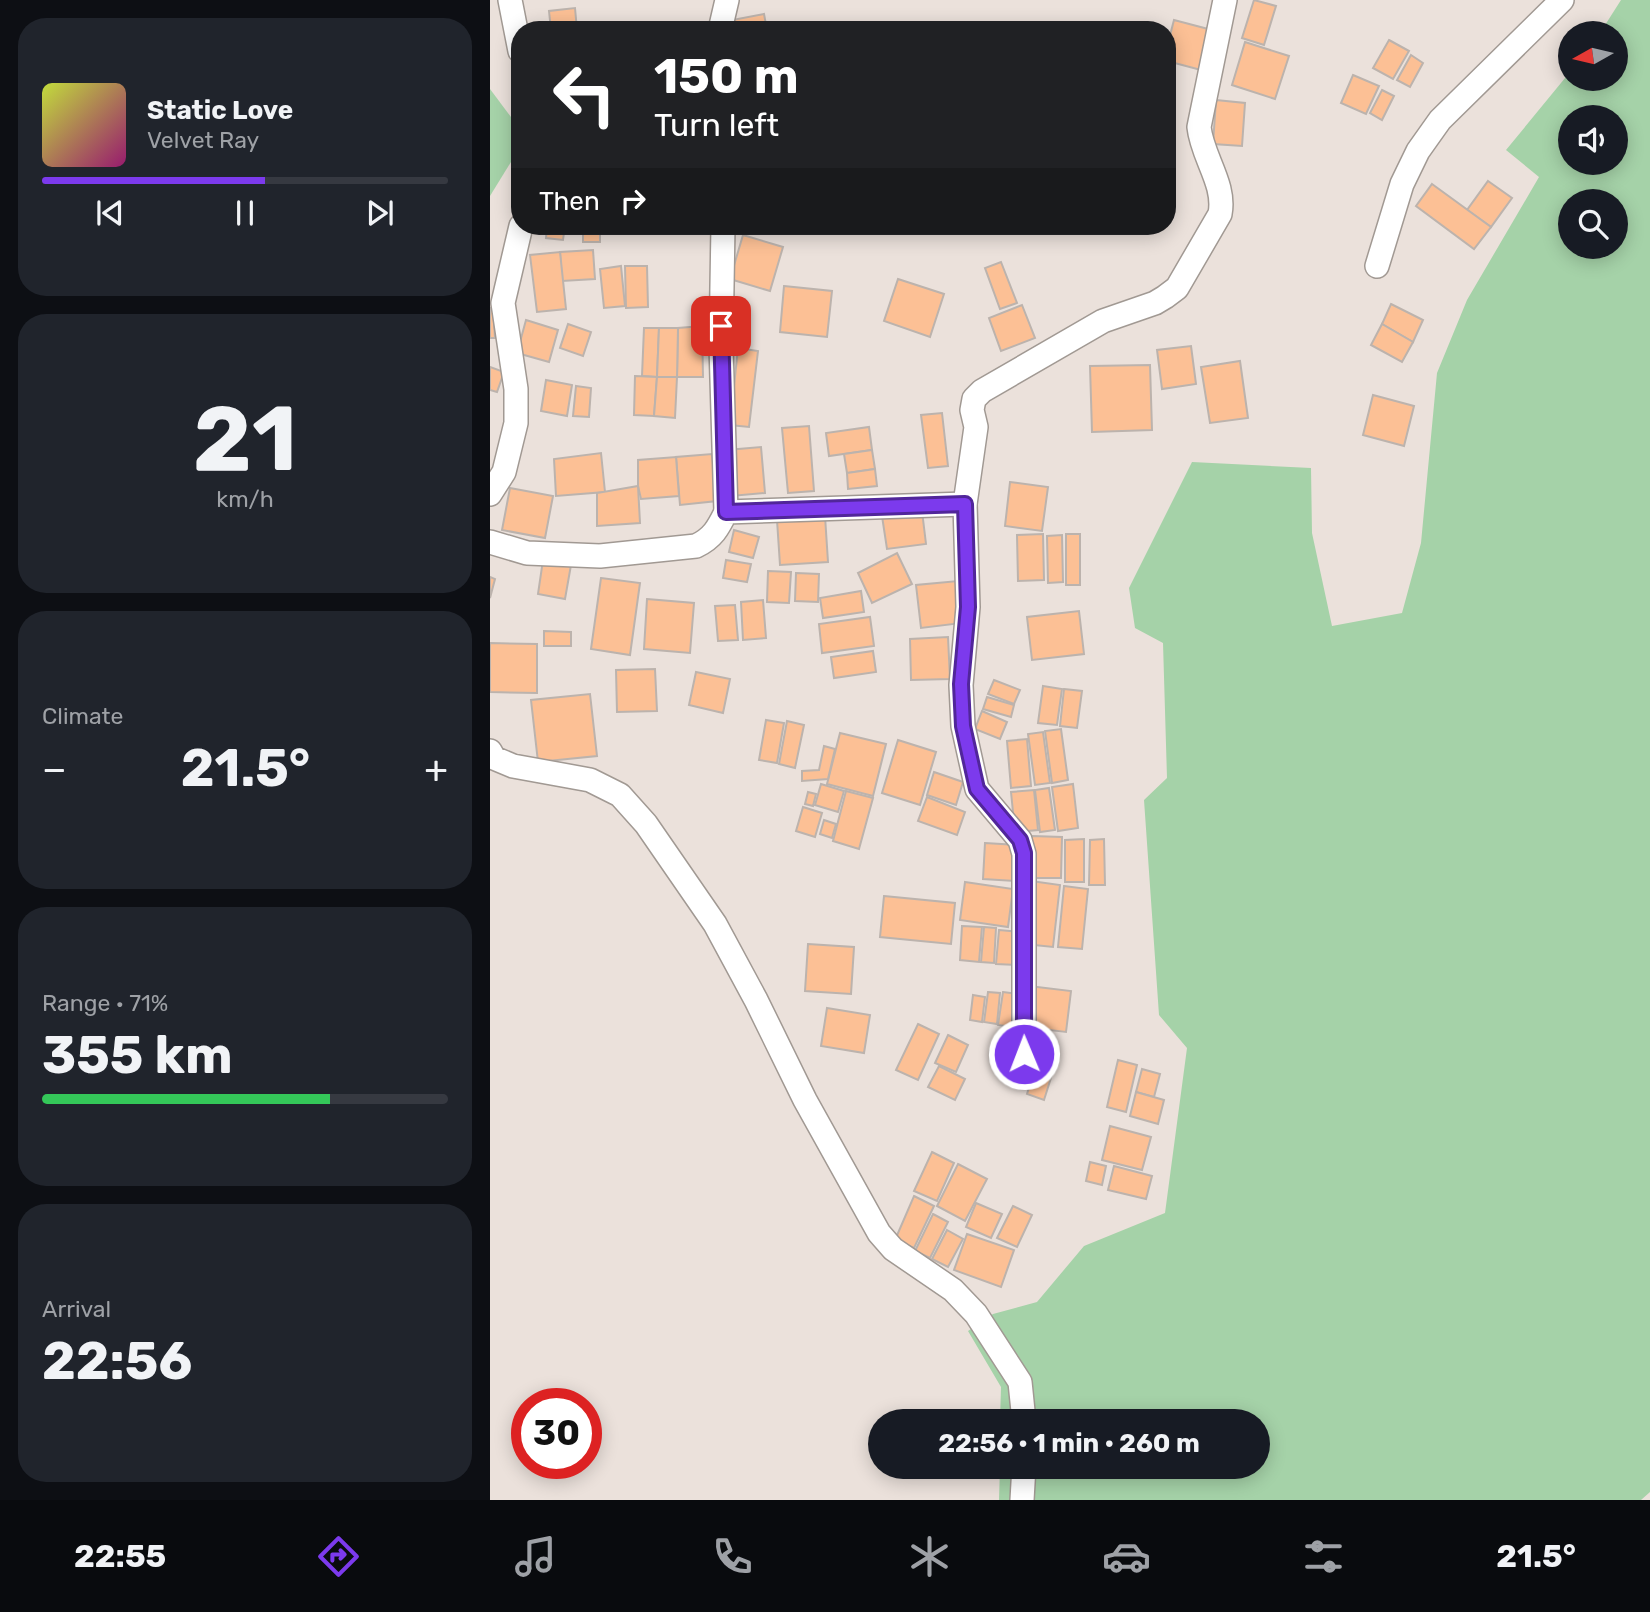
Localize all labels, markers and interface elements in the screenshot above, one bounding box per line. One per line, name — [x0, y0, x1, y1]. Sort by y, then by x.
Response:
north arrow — [1558, 21, 1628, 91]
map controls — [1558, 21, 1628, 259]
text: 150 m — [654, 47, 799, 105]
icon: left — [539, 49, 630, 140]
text: Static Love — [147, 95, 293, 126]
button: sound — [1558, 105, 1628, 175]
text: Turn left — [654, 106, 779, 144]
text: Velvet Ray — [147, 126, 259, 154]
icon: right — [614, 182, 652, 220]
text: Then — [539, 186, 600, 217]
button: search — [1558, 189, 1628, 259]
icon: previous — [91, 194, 129, 232]
icon: pause — [226, 194, 264, 232]
icon: next — [361, 194, 399, 232]
pin — [691, 296, 751, 356]
icon: arrive — [702, 307, 740, 345]
text: 21 — [193, 385, 297, 493]
text: km/h — [216, 485, 274, 513]
text: Climate — [42, 702, 123, 730]
text: 21.5° — [181, 737, 310, 799]
text: − — [42, 746, 67, 792]
text: + — [424, 746, 448, 792]
text: Range · 71% — [42, 989, 168, 1017]
position arrow — [987, 1017, 1061, 1091]
text: 355 km — [42, 1024, 233, 1086]
text: Arrival — [42, 1295, 111, 1323]
text: 22:56 — [42, 1330, 192, 1392]
speed limit sign: 30 — [511, 1388, 602, 1479]
text: 22:56 · 1 min · 260 m — [938, 1428, 1200, 1459]
icon: directions — [314, 1532, 363, 1581]
icon: music — [511, 1532, 560, 1581]
icon: phone — [708, 1532, 757, 1581]
icon: climate — [905, 1532, 954, 1581]
icon: car — [1102, 1532, 1151, 1581]
icon: filters — [1299, 1532, 1348, 1581]
text: 22:55 — [74, 1537, 166, 1575]
text: 21.5° — [1496, 1537, 1576, 1575]

